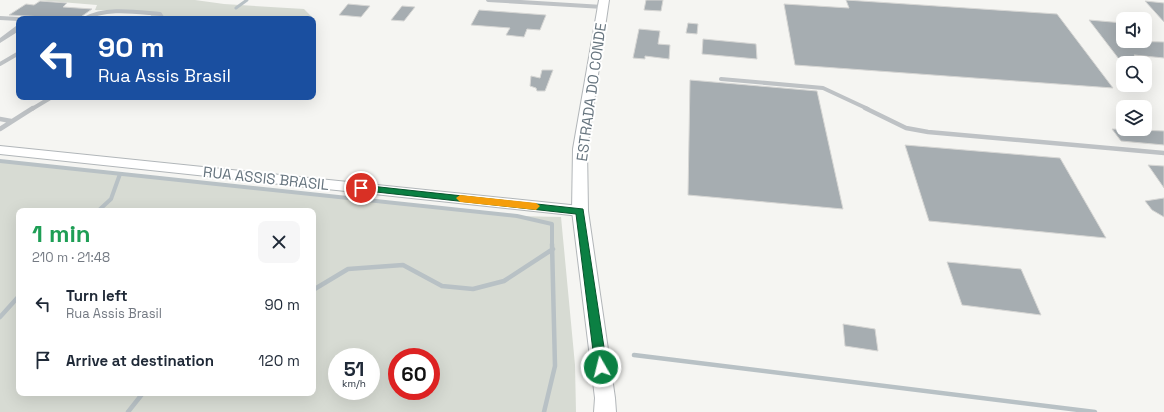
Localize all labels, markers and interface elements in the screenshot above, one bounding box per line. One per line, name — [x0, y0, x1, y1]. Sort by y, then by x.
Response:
map controls — [1116, 12, 1152, 136]
button: sound — [1116, 12, 1152, 48]
street label: ESTRADA DO CONDE — [572, 22, 610, 162]
text: 90 m — [98, 29, 164, 65]
icon: left — [32, 32, 84, 84]
button: search — [1116, 56, 1152, 92]
text: Rua Assis Brasil — [98, 64, 231, 87]
button: layers — [1116, 100, 1152, 136]
street label: RUA ASSIS BRASIL — [202, 162, 330, 194]
pin — [344, 171, 378, 205]
icon: arrive — [350, 177, 372, 199]
text: 1 min — [32, 218, 91, 249]
button: close — [258, 221, 300, 263]
text: 210 m · 21:48 — [32, 249, 110, 266]
text: Turn left — [66, 286, 128, 305]
icon: left — [32, 293, 54, 315]
text: 90 m — [264, 295, 300, 314]
text: Rua Assis Brasil — [66, 305, 162, 322]
position arrow — [580, 346, 622, 388]
speed limit sign: 60 — [388, 348, 440, 400]
icon: arrive — [32, 349, 54, 371]
text: Arrive at destination — [66, 351, 214, 370]
text: 120 m — [258, 351, 300, 370]
text: 51 — [344, 356, 364, 382]
text: km/h — [342, 377, 366, 390]

